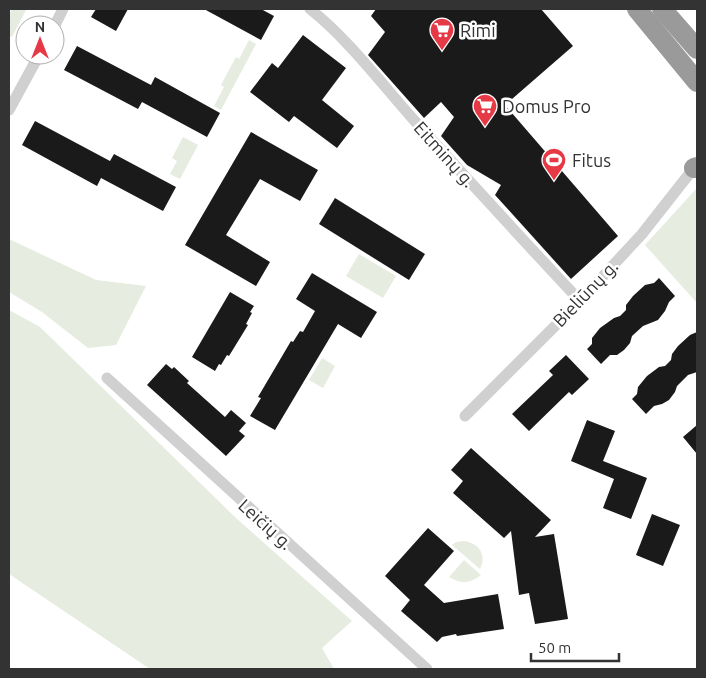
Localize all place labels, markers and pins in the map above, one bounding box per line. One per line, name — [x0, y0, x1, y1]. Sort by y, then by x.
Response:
supermarket icon: Rimi — [429, 17, 455, 51]
place label: Rimi — [460, 20, 496, 40]
supermarket icon: Domus Pro — [472, 93, 498, 127]
place label: Domus Pro — [502, 96, 591, 116]
sports icon: Fitus — [541, 147, 567, 181]
place label: Fitus — [572, 150, 611, 170]

